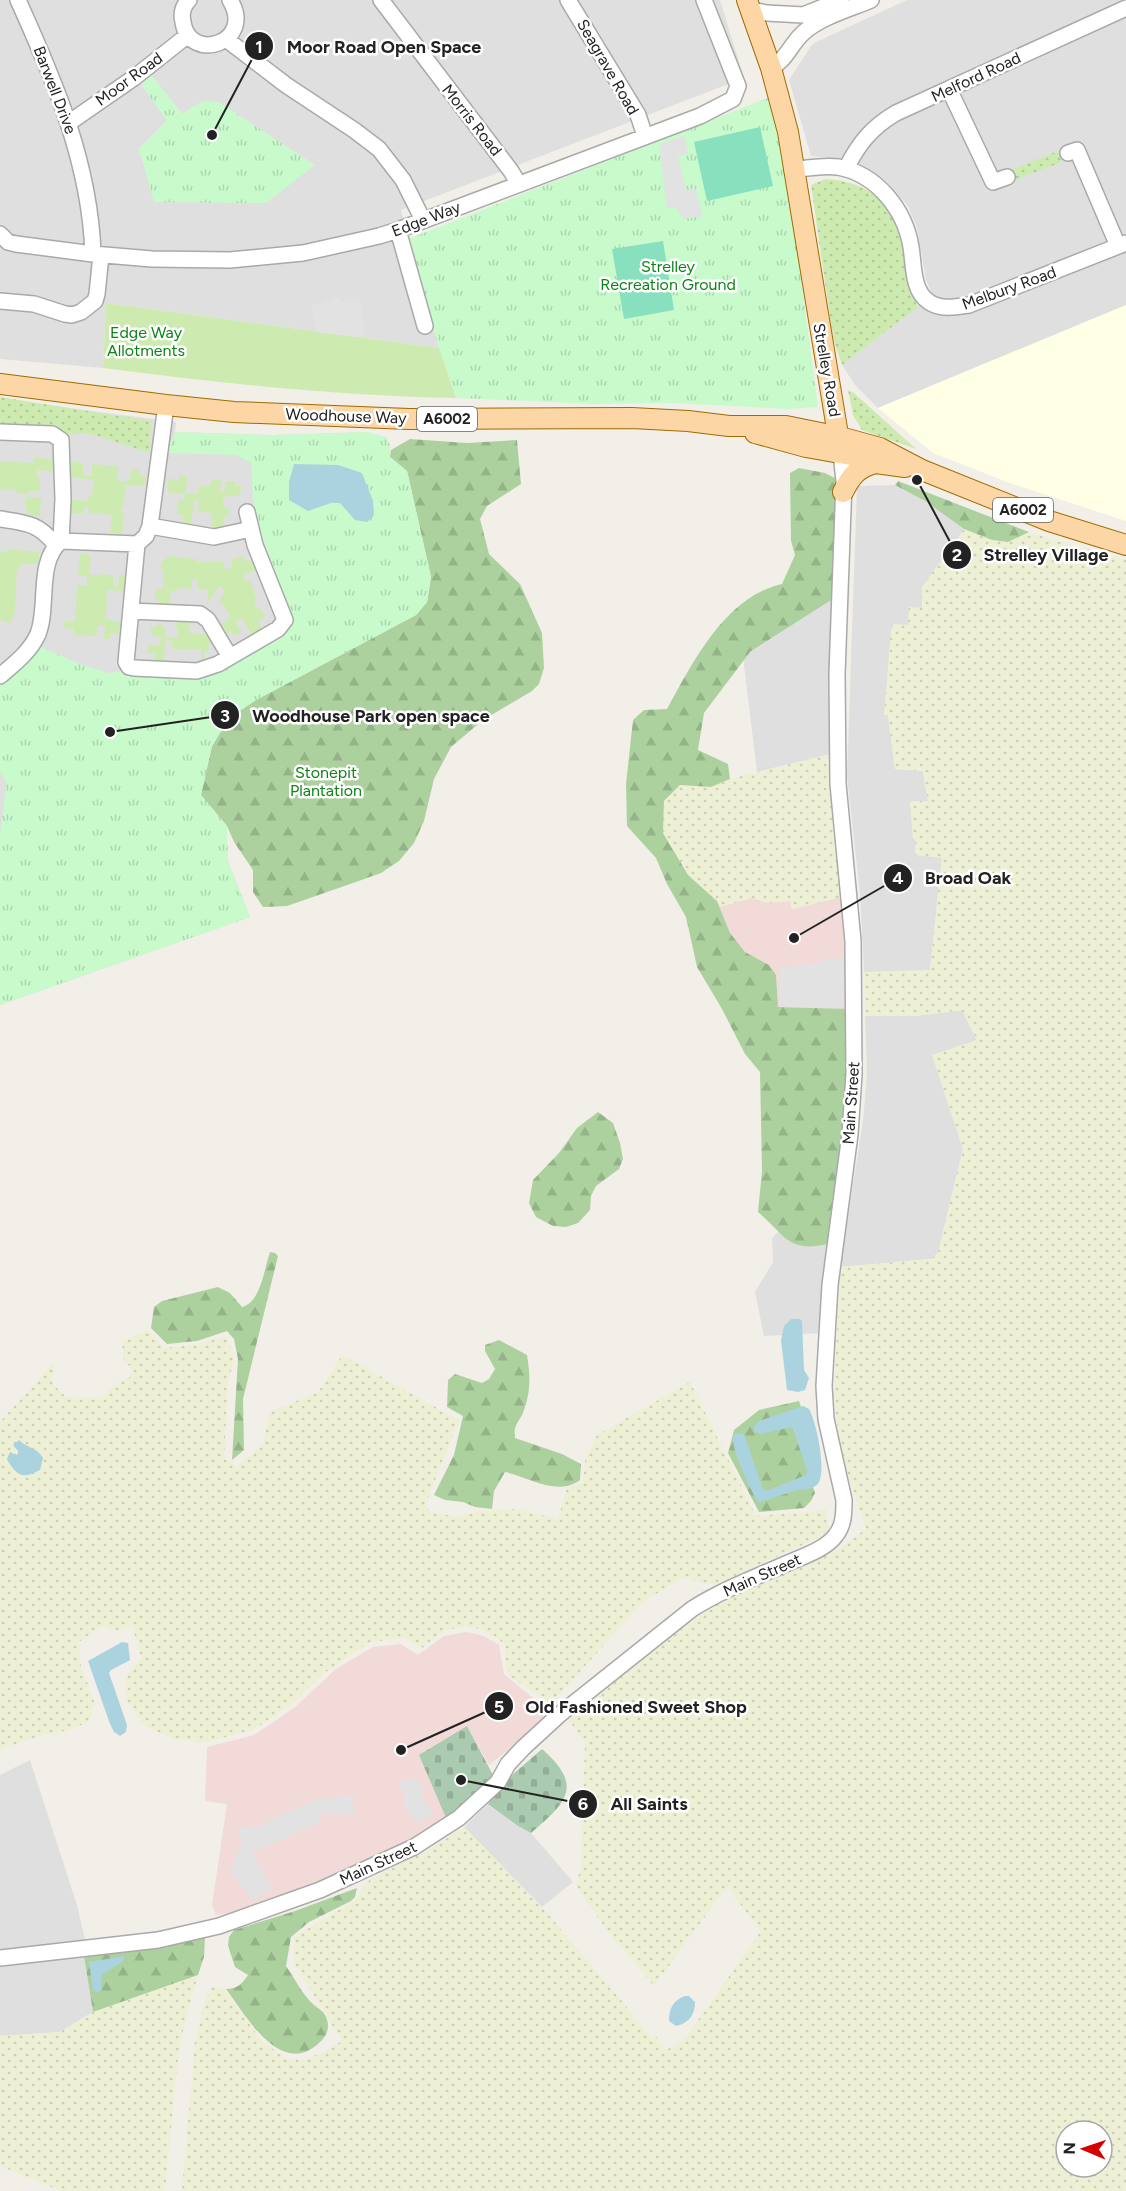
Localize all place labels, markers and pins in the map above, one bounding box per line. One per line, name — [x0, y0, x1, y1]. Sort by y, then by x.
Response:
callout: Moor Road Open Space — [244, 28, 493, 64]
callout: Strelley Village — [942, 537, 1121, 573]
callout: Woodhouse Park open space — [210, 697, 502, 733]
callout: Broad Oak — [883, 860, 1023, 896]
callout: Old Fashioned Sweet Shop — [484, 1688, 759, 1724]
callout: All Saints — [568, 1786, 699, 1822]

